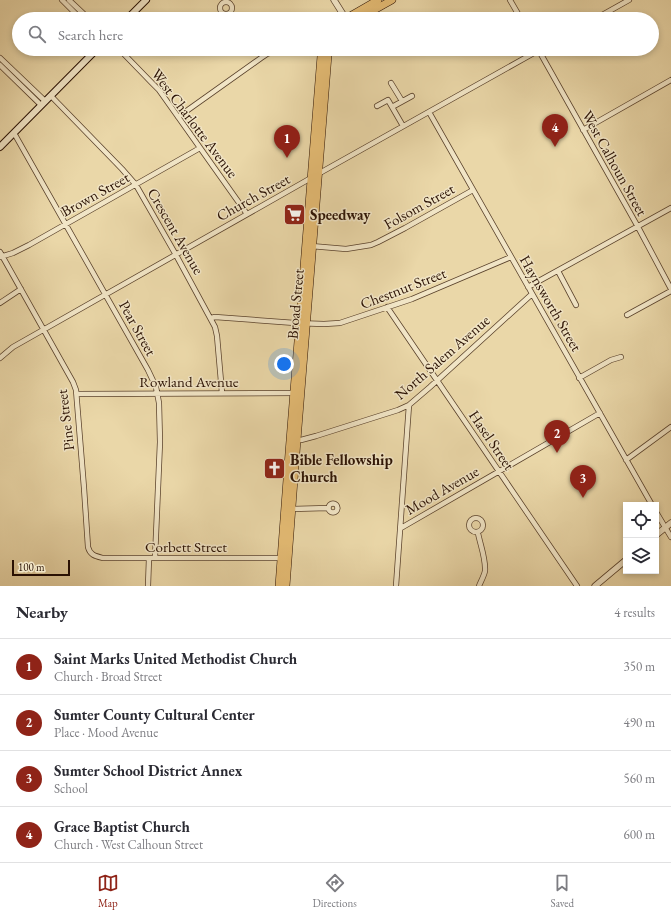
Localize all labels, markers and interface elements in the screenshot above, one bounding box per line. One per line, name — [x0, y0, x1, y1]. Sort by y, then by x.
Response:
search box — [12, 12, 659, 56]
icon: search — [26, 23, 48, 45]
text: Search here — [58, 25, 123, 44]
street label: West Charlotte Avenue — [148, 64, 243, 182]
street label: West Calhoun Street — [578, 107, 652, 219]
pin: 4 — [542, 114, 568, 147]
pin: 1 — [274, 125, 300, 158]
street label: Brown Street — [58, 167, 133, 221]
street label: Church Street — [213, 169, 293, 225]
street label: Folsom Street — [380, 179, 458, 233]
street label: Crescent Avenue — [144, 184, 208, 278]
supermarket icon: Speedway — [281, 201, 307, 227]
place label: Speedway — [310, 205, 371, 224]
street label: Haynsworth Street — [516, 251, 586, 355]
street label: Chestnut Street — [357, 263, 449, 313]
street label: Broad Street — [282, 268, 308, 340]
street label: Pear Street — [115, 297, 161, 359]
street label: North Salem Avenue — [391, 310, 494, 403]
your location — [274, 354, 294, 374]
street label: Rowland Avenue — [139, 372, 239, 391]
street label: Pine Street — [52, 388, 78, 452]
street label: Hasel Street — [465, 406, 519, 474]
pin: 2 — [544, 420, 570, 453]
place label: Bible Fellowship Church — [290, 450, 393, 486]
church icon: Bible Fellowship Church — [262, 455, 288, 481]
street label: Mood Avenue — [402, 461, 482, 519]
pin: 3 — [570, 465, 596, 498]
map controls — [623, 502, 659, 574]
button: locate — [623, 502, 659, 538]
street label: Corbett Street — [145, 537, 227, 556]
button: layers — [623, 538, 659, 574]
scale bar — [12, 558, 70, 577]
text: 100 m — [18, 560, 45, 574]
text: Nearby — [16, 601, 68, 623]
text: 4 results — [614, 604, 655, 621]
text: Saint Marks United Methodist Church — [54, 649, 297, 668]
text: 1 — [26, 658, 32, 675]
text: 350 m — [624, 658, 655, 675]
text: Church · Broad Street — [54, 668, 162, 685]
text: Sumter County Cultural Center — [54, 705, 255, 724]
text: 2 — [26, 714, 32, 731]
text: 490 m — [624, 714, 655, 731]
text: Place · Mood Avenue — [54, 724, 158, 741]
text: Sumter School District Annex — [54, 761, 242, 780]
text: 3 — [26, 770, 32, 787]
text: 560 m — [624, 770, 655, 787]
text: School — [54, 780, 88, 797]
text: Grace Baptist Church — [54, 817, 190, 836]
text: 4 — [26, 826, 32, 843]
text: 600 m — [624, 826, 655, 843]
text: Church · West Calhoun Street — [54, 836, 203, 853]
tab: Map — [97, 872, 119, 910]
tab: Directions — [313, 872, 357, 910]
tab: Saved — [551, 872, 574, 910]

